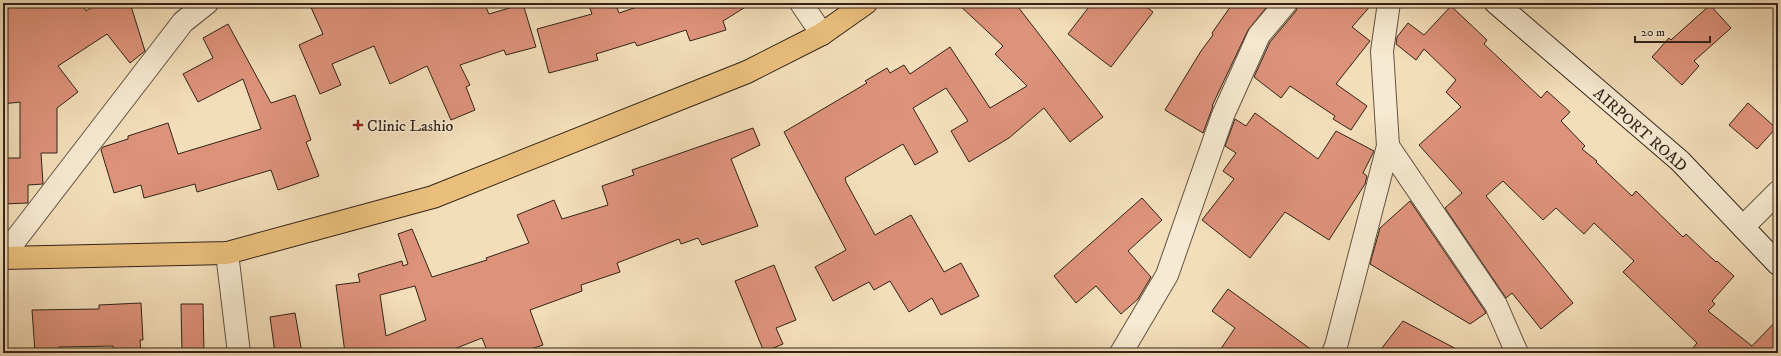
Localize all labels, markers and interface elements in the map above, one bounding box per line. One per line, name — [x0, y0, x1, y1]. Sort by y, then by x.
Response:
scale bar — [1635, 18, 1710, 44]
text: 20 m — [1641, 25, 1665, 40]
street label: AIRPORT ROAD — [1589, 84, 1691, 176]
place label: Clinic Lashio — [367, 116, 454, 136]
marker: Clinic Lashio — [352, 119, 364, 131]

